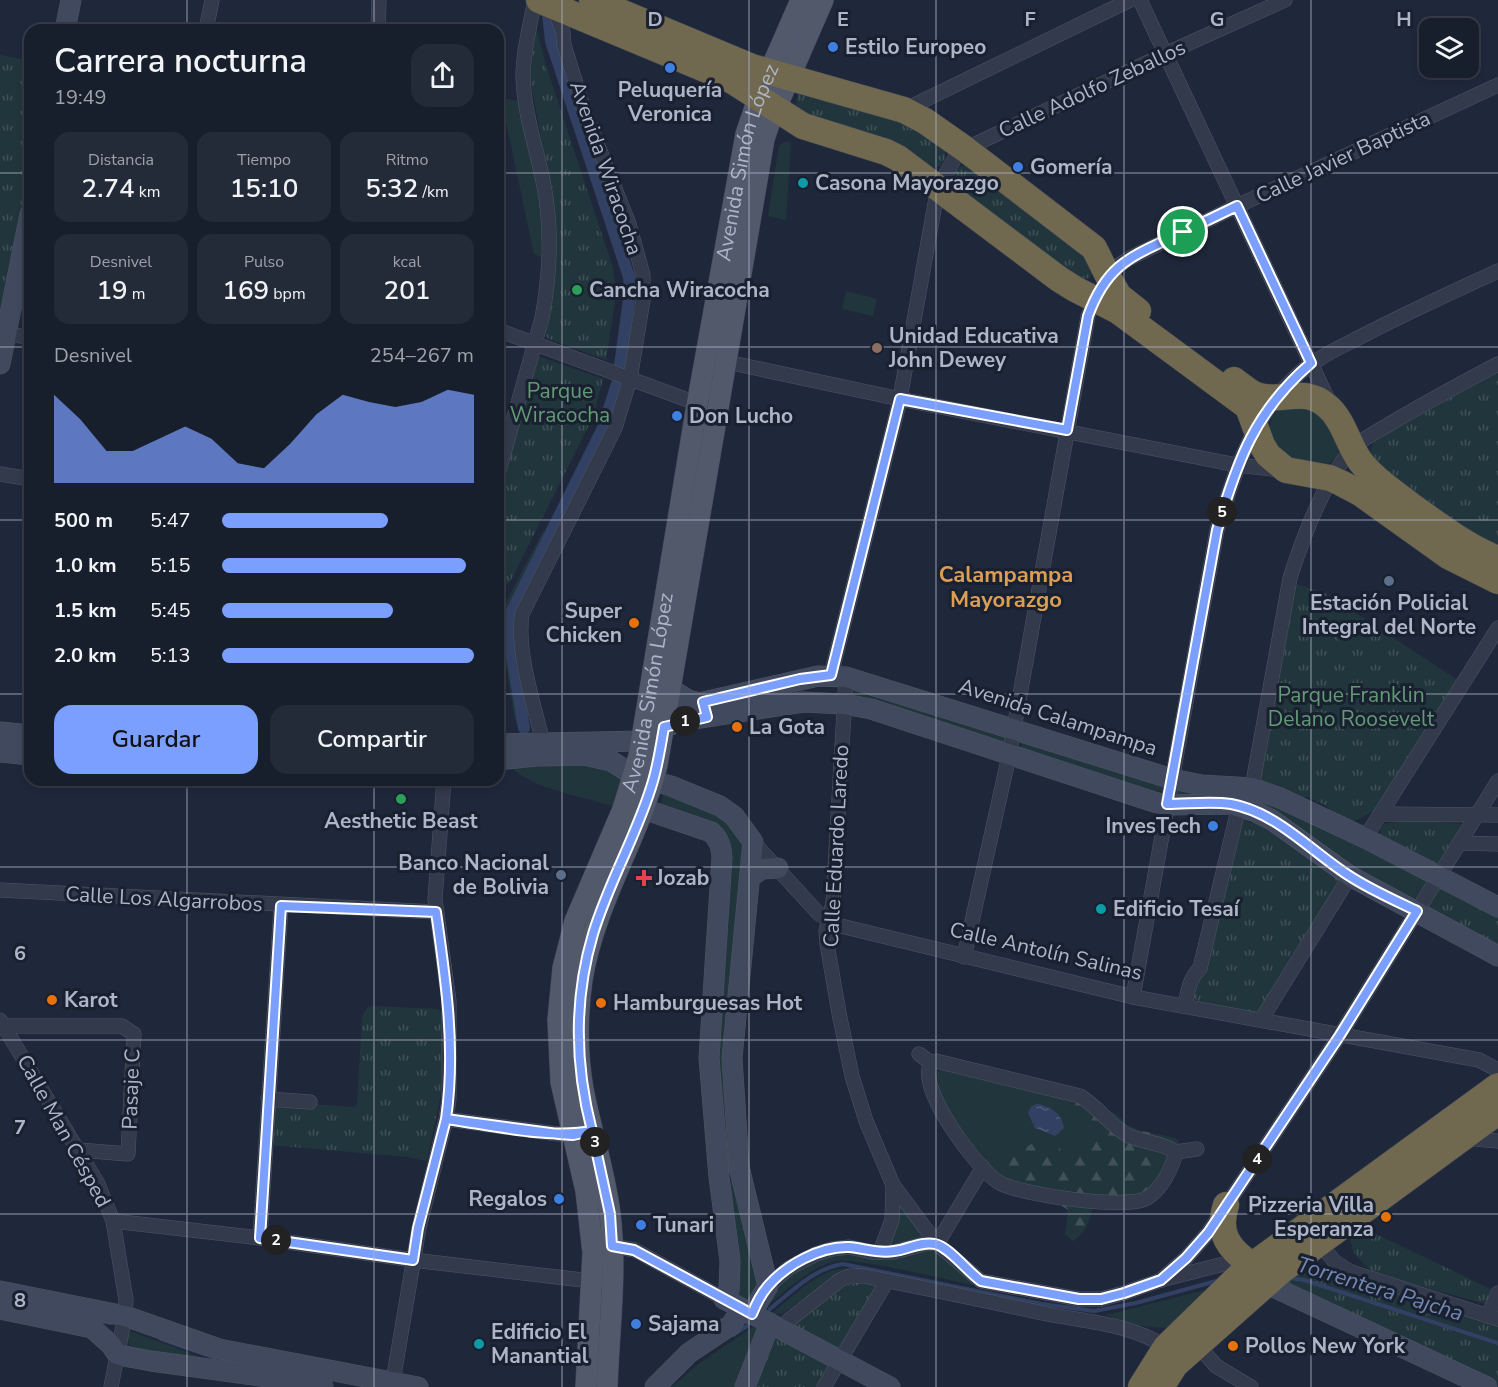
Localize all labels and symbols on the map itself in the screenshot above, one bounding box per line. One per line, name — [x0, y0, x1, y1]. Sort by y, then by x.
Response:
text: D — [647, 6, 663, 33]
text: E — [837, 6, 849, 33]
text: F — [1024, 6, 1036, 33]
text: G — [1210, 6, 1224, 33]
text: H — [1396, 6, 1412, 33]
place label: Estilo Europeo — [845, 33, 986, 61]
street label: Calle Adolfo Zeballos — [994, 33, 1190, 145]
marker: Estilo Europeo — [826, 40, 840, 54]
street label: Avenida Simón López — [709, 59, 785, 264]
marker: Peluquería Veronica — [663, 61, 677, 75]
place label: Peluquería Veronica — [618, 76, 722, 128]
street label: Avenida Wiracocha — [563, 77, 649, 259]
street label: Calle Javier Baptista — [1251, 104, 1435, 210]
place label: Gomería — [1030, 153, 1112, 181]
marker: Gomería — [1011, 160, 1025, 174]
place label: Casona Mayorazgo — [815, 169, 999, 197]
marker: Casona Mayorazgo — [796, 176, 810, 190]
pin — [1157, 206, 1208, 257]
place label: Cancha Wiracocha — [589, 276, 770, 304]
marker: Cancha Wiracocha — [570, 283, 584, 297]
place label: Unidad Educativa John Dewey — [888, 322, 1059, 374]
marker: Unidad Educativa John Dewey — [870, 341, 884, 355]
park label: Parque Wiracocha — [510, 377, 610, 429]
place label: Don Lucho — [689, 402, 793, 430]
marker: Don Lucho — [670, 409, 684, 423]
pin: 5 — [1207, 497, 1237, 527]
district label: Calampampa Mayorazgo — [939, 560, 1073, 615]
marker: Estación Policial Integral del Norte — [1382, 574, 1396, 588]
place label: Estación Policial Integral del Norte — [1302, 589, 1476, 641]
street label: Avenida Simón López — [615, 591, 680, 796]
place label: Super Chicken — [545, 597, 623, 649]
marker: Super Chicken — [627, 616, 641, 630]
street label: Avenida Calampampa — [955, 672, 1161, 762]
park label: Parque Franklin Delano Roosevelt — [1268, 681, 1435, 733]
pin: 1 — [670, 706, 700, 736]
place label: La Gota — [749, 713, 825, 741]
marker: La Gota — [730, 720, 744, 734]
street label: Calle Eduardo Laredo — [817, 744, 855, 948]
marker: Aesthetic Beast — [394, 792, 408, 806]
place label: Aesthetic Beast — [324, 807, 479, 835]
place label: InvesTech — [1105, 812, 1201, 840]
marker: InvesTech — [1206, 819, 1220, 833]
place label: Banco Nacional de Bolivia — [398, 849, 549, 901]
place label: Jozab — [655, 864, 709, 892]
marker: Banco Nacional de Bolivia — [554, 868, 568, 882]
marker: Jozab — [637, 871, 651, 885]
street label: Calle Los Algarrobos — [65, 880, 263, 918]
place label: Edificio Tesaí — [1113, 895, 1241, 923]
marker: Edificio Tesaí — [1094, 902, 1108, 916]
street label: Calle Antolín Salinas — [947, 915, 1145, 987]
text: 6 — [14, 940, 26, 967]
place label: Karot — [64, 986, 118, 1014]
place label: Hamburguesas Hot — [613, 989, 803, 1017]
marker: Karot — [45, 993, 59, 1007]
marker: Hamburguesas Hot — [594, 996, 608, 1010]
street label: Pasaje C — [116, 1048, 146, 1130]
street label: Calle Man Césped — [10, 1050, 118, 1212]
text: 7 — [14, 1114, 26, 1141]
pin: 3 — [580, 1127, 610, 1157]
pin: 4 — [1242, 1144, 1272, 1174]
place label: Regalos — [468, 1185, 547, 1213]
place label: Pizzeria Villa Esperanza — [1248, 1191, 1374, 1243]
marker: Regalos — [552, 1192, 566, 1206]
marker: Pizzeria Villa Esperanza — [1379, 1210, 1393, 1224]
place label: Tunari — [653, 1211, 714, 1239]
marker: Tunari — [634, 1218, 648, 1232]
pin: 2 — [261, 1225, 291, 1255]
water label: Torrentera Pajcha — [1293, 1249, 1467, 1329]
text: 8 — [14, 1287, 26, 1314]
place label: Sajama — [648, 1310, 720, 1338]
marker: Sajama — [629, 1317, 643, 1331]
place label: Edificio El Manantial — [491, 1318, 589, 1370]
place label: Pollos New York — [1245, 1332, 1406, 1360]
marker: Edificio El Manantial — [472, 1337, 486, 1351]
marker: Pollos New York — [1226, 1339, 1240, 1353]

